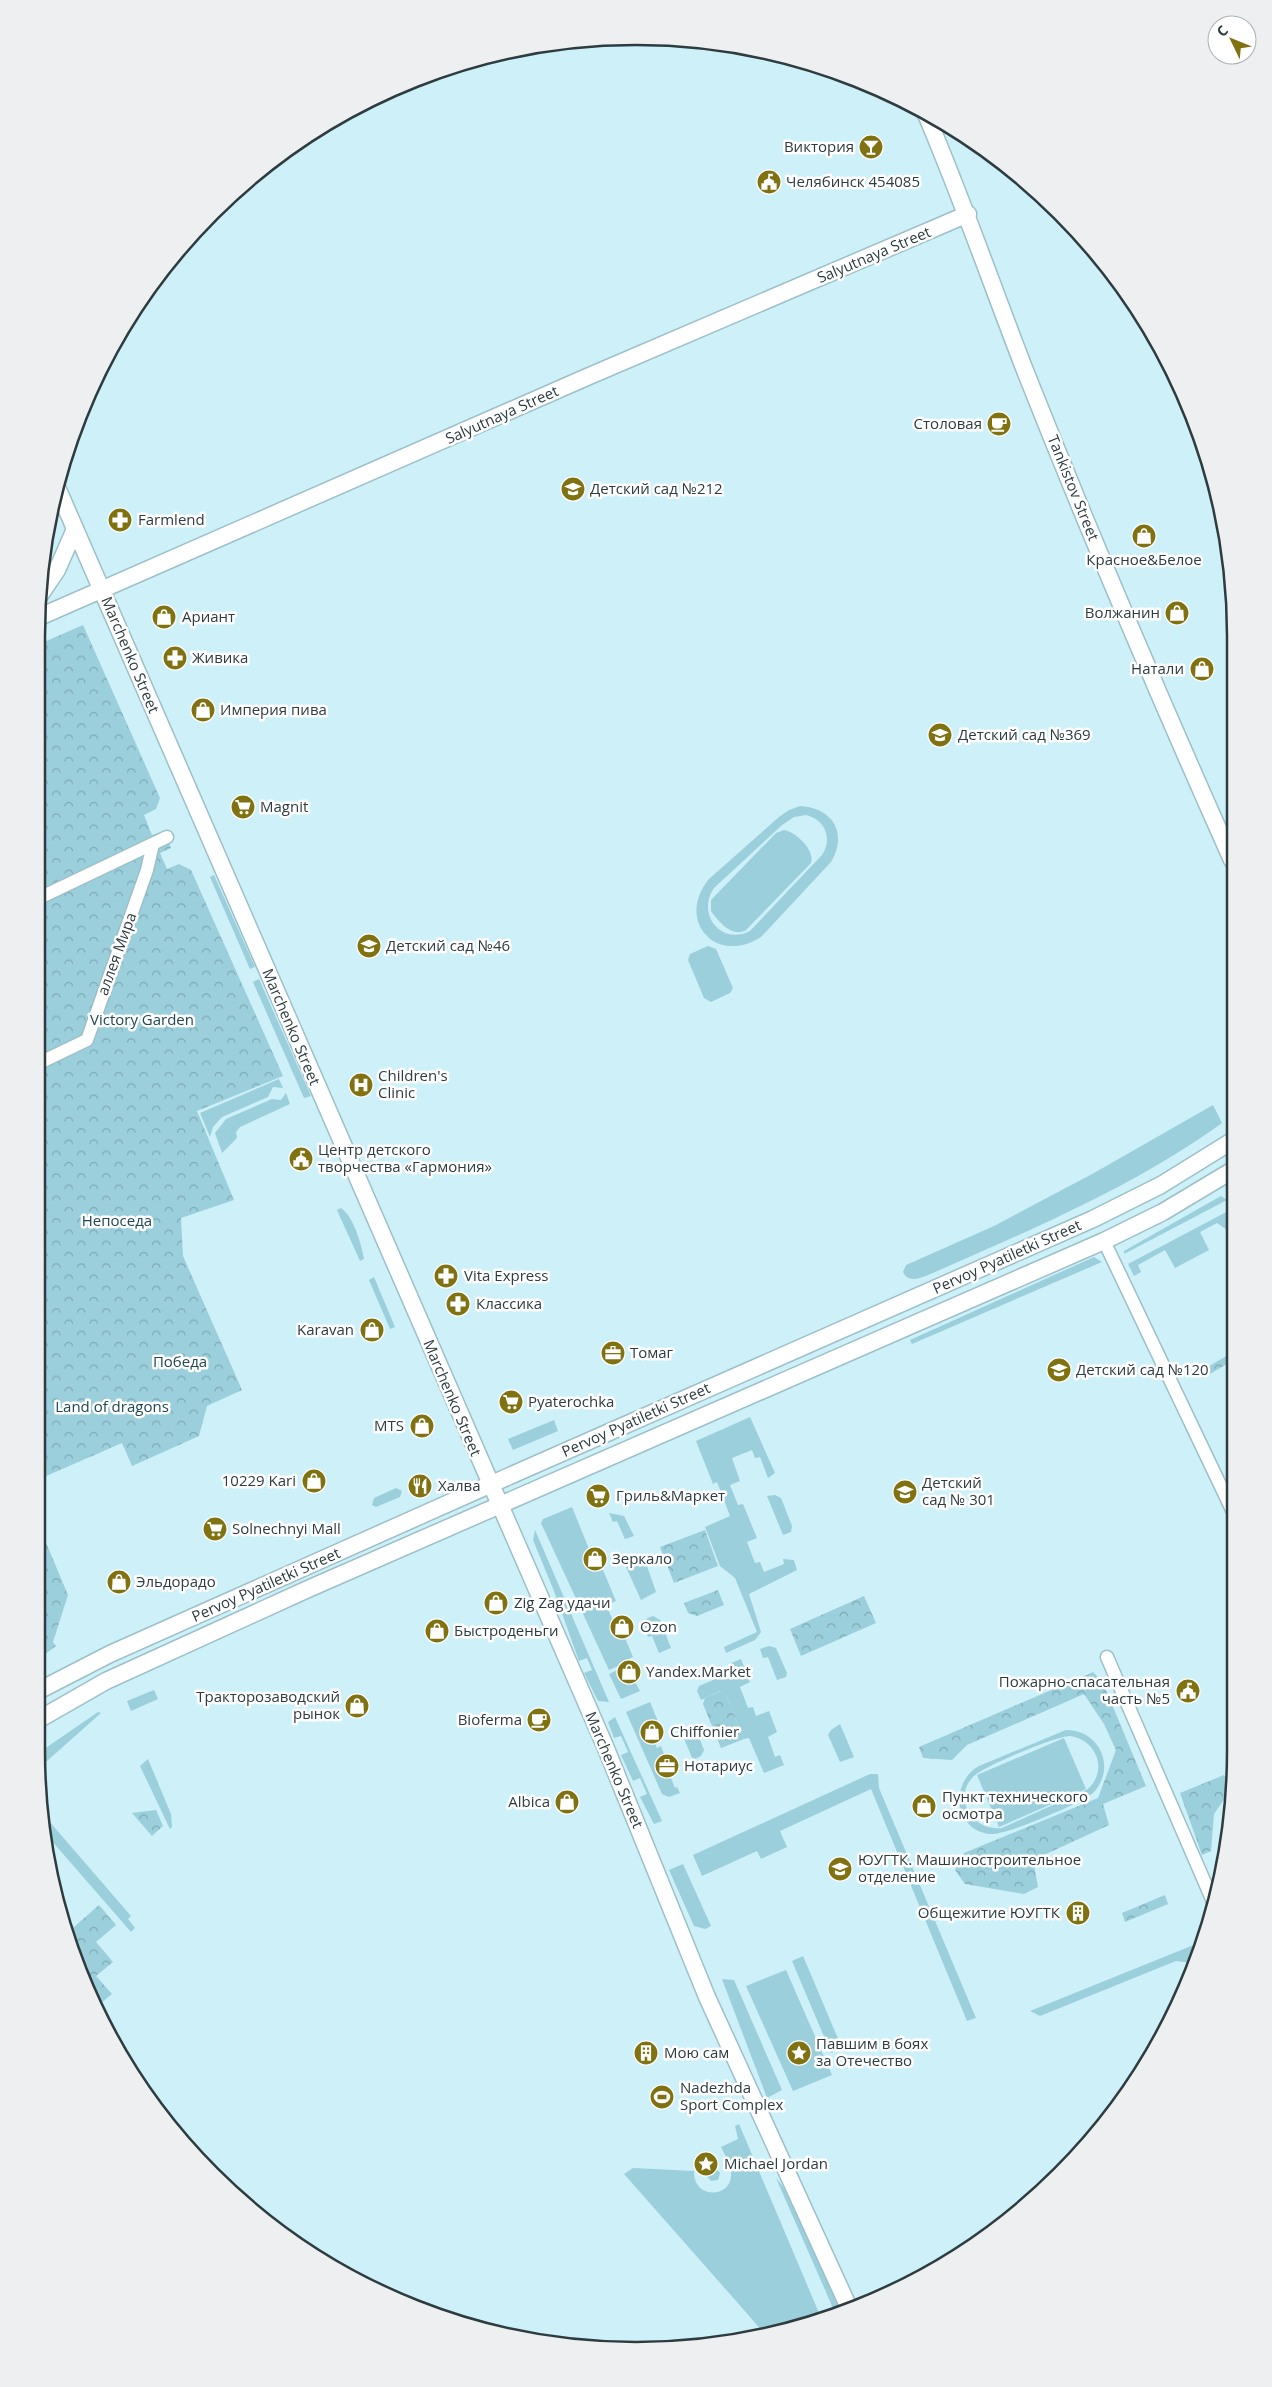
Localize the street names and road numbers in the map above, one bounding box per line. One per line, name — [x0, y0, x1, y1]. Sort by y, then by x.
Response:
street label: Salyutnaya Street — [814, 221, 933, 287]
street label: Salyutnaya Street — [442, 380, 561, 448]
street label: Tankistov Street — [1044, 432, 1104, 543]
street label: Marchenko Street — [97, 593, 164, 716]
street label: аллея Мира — [92, 910, 140, 998]
street label: Marchenko Street — [258, 965, 325, 1088]
street label: Pervoy Pyatiletki Street — [929, 1214, 1084, 1298]
street label: Marchenko Street — [419, 1336, 486, 1459]
street label: Pervoy Pyatiletki Street — [558, 1377, 713, 1461]
street label: Pervoy Pyatiletki Street — [188, 1542, 343, 1626]
street label: Marchenko Street — [581, 1708, 648, 1831]

